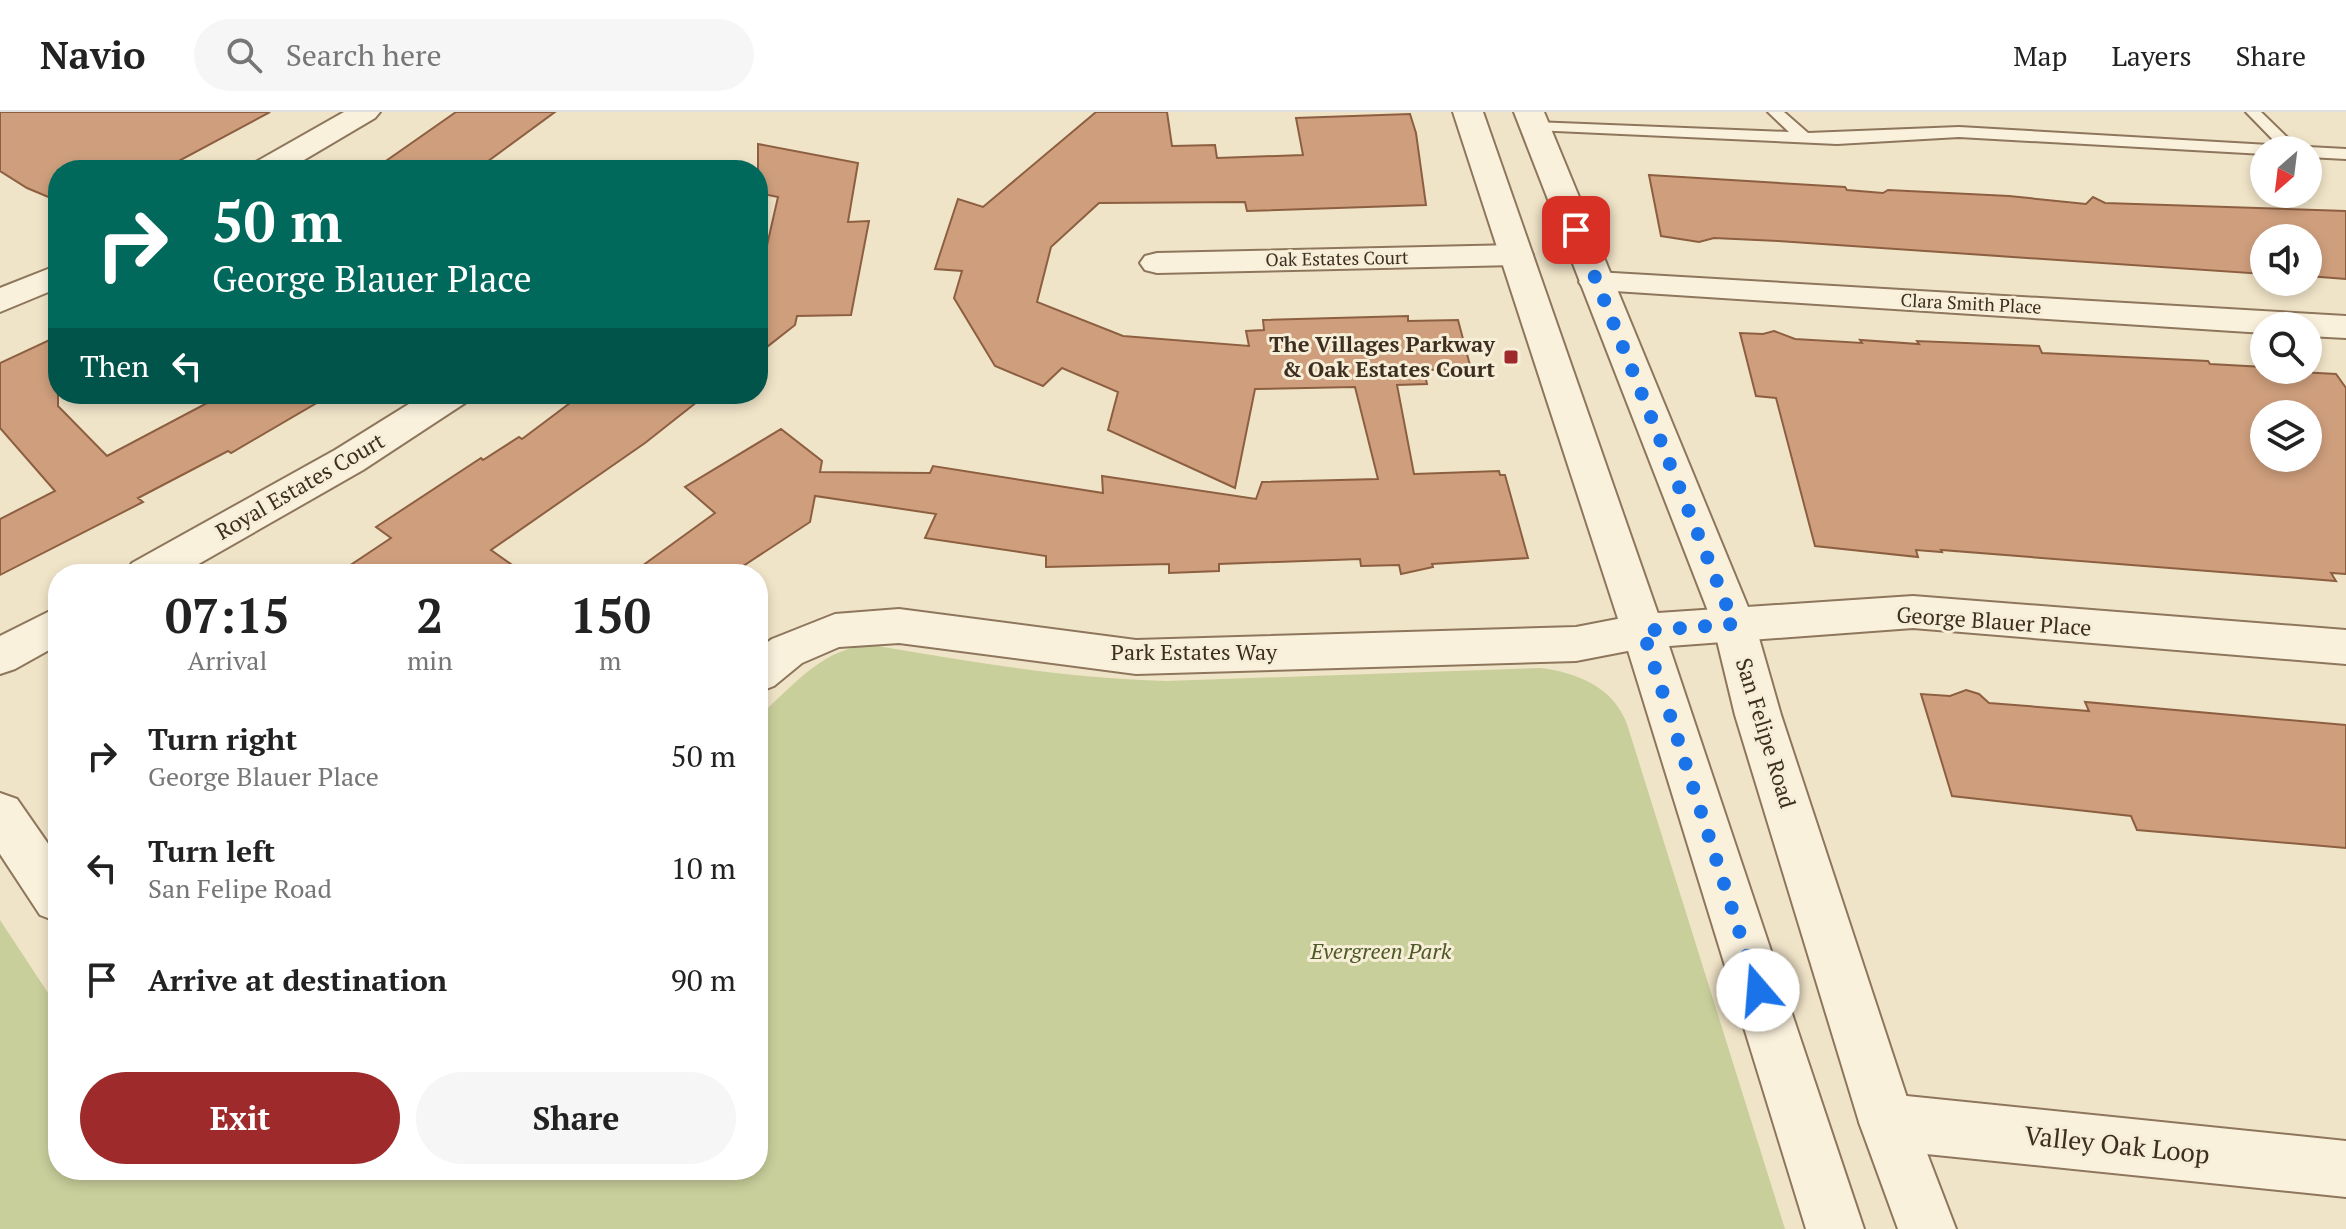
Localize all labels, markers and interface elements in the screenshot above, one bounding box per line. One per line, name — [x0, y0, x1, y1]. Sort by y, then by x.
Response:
search box — [194, 19, 754, 91]
text: Navio — [40, 30, 146, 80]
icon: search — [222, 33, 266, 77]
text: Search here — [286, 35, 442, 75]
text: Map — [2013, 37, 2067, 74]
text: Layers — [2111, 37, 2192, 74]
text: Share — [2236, 37, 2306, 74]
north arrow — [2250, 136, 2322, 208]
map controls — [2250, 136, 2322, 472]
text: 50 m — [212, 184, 342, 258]
icon: right — [80, 192, 184, 296]
pin — [1542, 196, 1610, 264]
icon: arrive — [1554, 208, 1598, 252]
button: sound — [2250, 224, 2322, 296]
street label: Oak Estates Court — [1265, 245, 1409, 271]
text: George Blauer Place — [212, 255, 532, 302]
street label: Clara Smith Place — [1900, 287, 2042, 319]
button: search — [2250, 312, 2322, 384]
place label: The Villages Parkway & Oak Estates Court — [1269, 329, 1495, 383]
icon: left — [165, 344, 209, 388]
text: Then — [80, 346, 149, 386]
marker: The Villages Parkway & Oak Estates Court — [1502, 348, 1520, 366]
button: layers — [2250, 400, 2322, 472]
street label: Royal Estates Court — [210, 425, 389, 546]
text: 07:15 — [165, 583, 290, 647]
text: 2 — [416, 583, 443, 647]
text: 150 — [570, 583, 651, 647]
street label: George Blauer Place — [1896, 599, 2092, 642]
street label: Park Estates Way — [1111, 637, 1278, 666]
text: Arrival — [188, 643, 267, 677]
text: min — [407, 643, 453, 677]
text: m — [599, 643, 622, 677]
street label: San Felipe Road — [1730, 654, 1803, 811]
text: Turn right — [148, 719, 297, 759]
icon: right — [80, 734, 124, 778]
text: 50 m — [671, 736, 736, 776]
text: George Blauer Place — [148, 759, 379, 793]
text: Turn left — [148, 831, 275, 871]
icon: left — [80, 846, 124, 890]
text: 10 m — [671, 848, 736, 888]
text: San Felipe Road — [148, 871, 332, 905]
park label: Evergreen Park — [1310, 936, 1452, 965]
position arrow — [1716, 948, 1800, 1032]
icon: arrive — [80, 958, 124, 1002]
text: Arrive at destination — [148, 960, 447, 1000]
text: 90 m — [671, 960, 736, 1000]
button: Exit — [80, 1072, 400, 1164]
button: Share — [416, 1072, 736, 1164]
street label: Valley Oak Loop — [2023, 1117, 2212, 1171]

